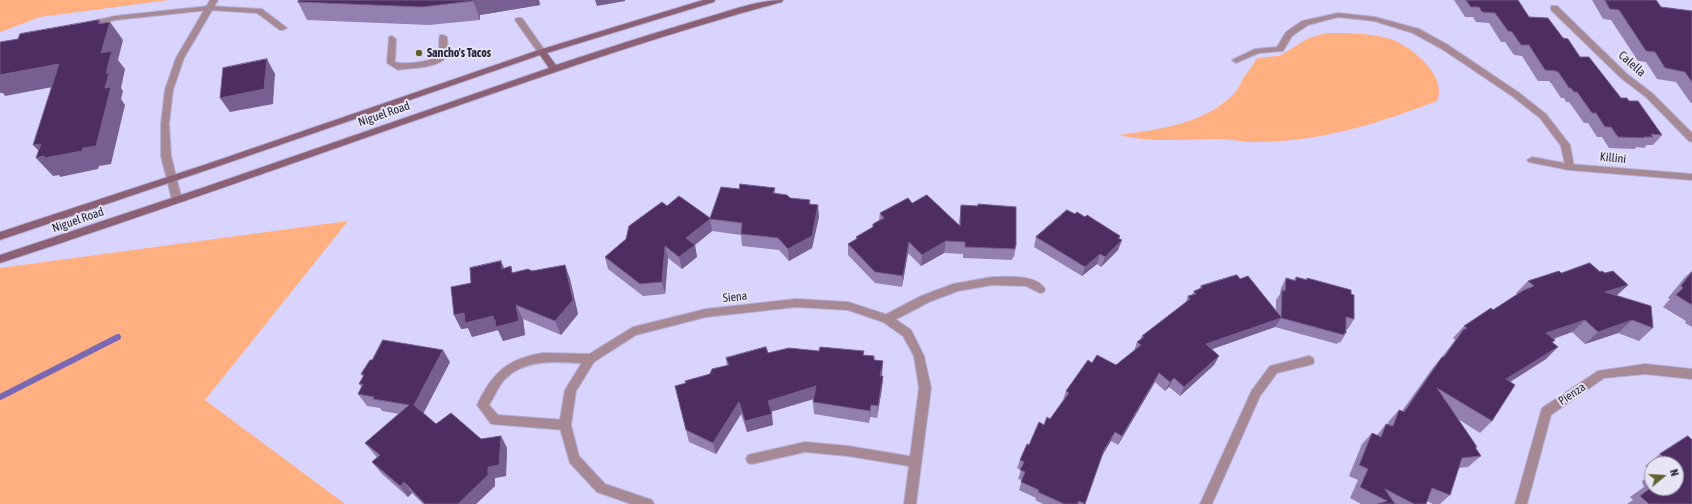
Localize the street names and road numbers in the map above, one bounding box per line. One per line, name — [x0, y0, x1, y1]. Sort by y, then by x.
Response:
street label: Calella — [1616, 48, 1648, 80]
street label: Niguel Road — [356, 98, 412, 130]
street label: Killini — [1599, 150, 1627, 166]
street label: Niguel Road — [50, 204, 106, 236]
street label: Siena — [722, 289, 748, 305]
street label: Pienza — [1556, 380, 1588, 408]

